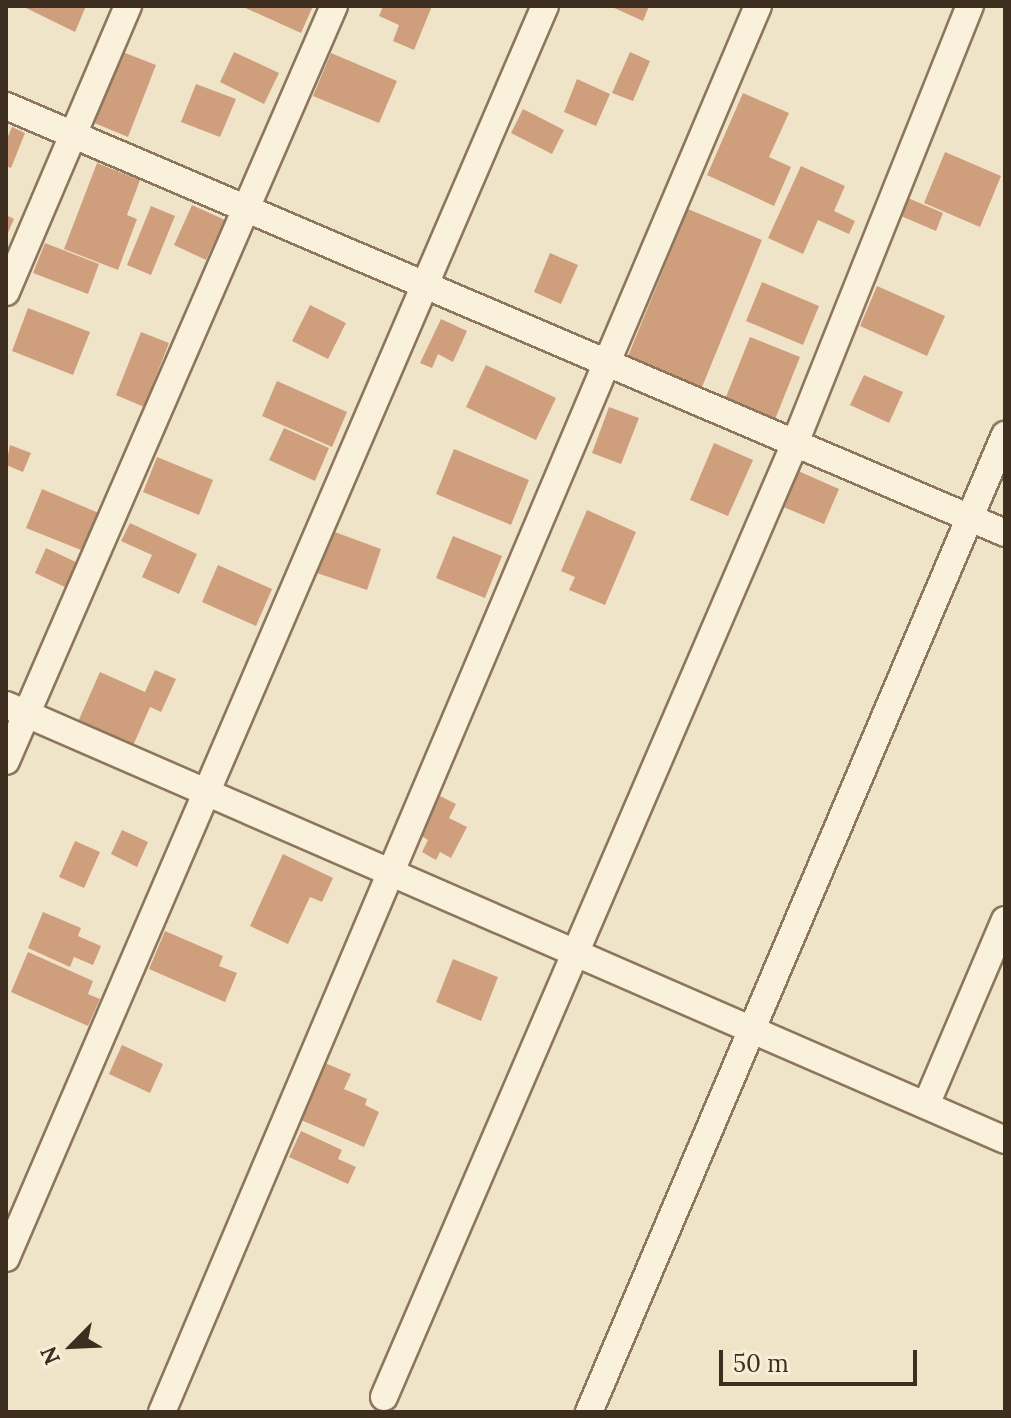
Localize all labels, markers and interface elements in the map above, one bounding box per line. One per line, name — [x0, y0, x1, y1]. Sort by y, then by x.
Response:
north arrow — [32, 1306, 112, 1386]
scale bar — [723, 1334, 921, 1384]
text: N — [34, 1342, 66, 1369]
text: 50 m — [733, 1348, 789, 1379]

